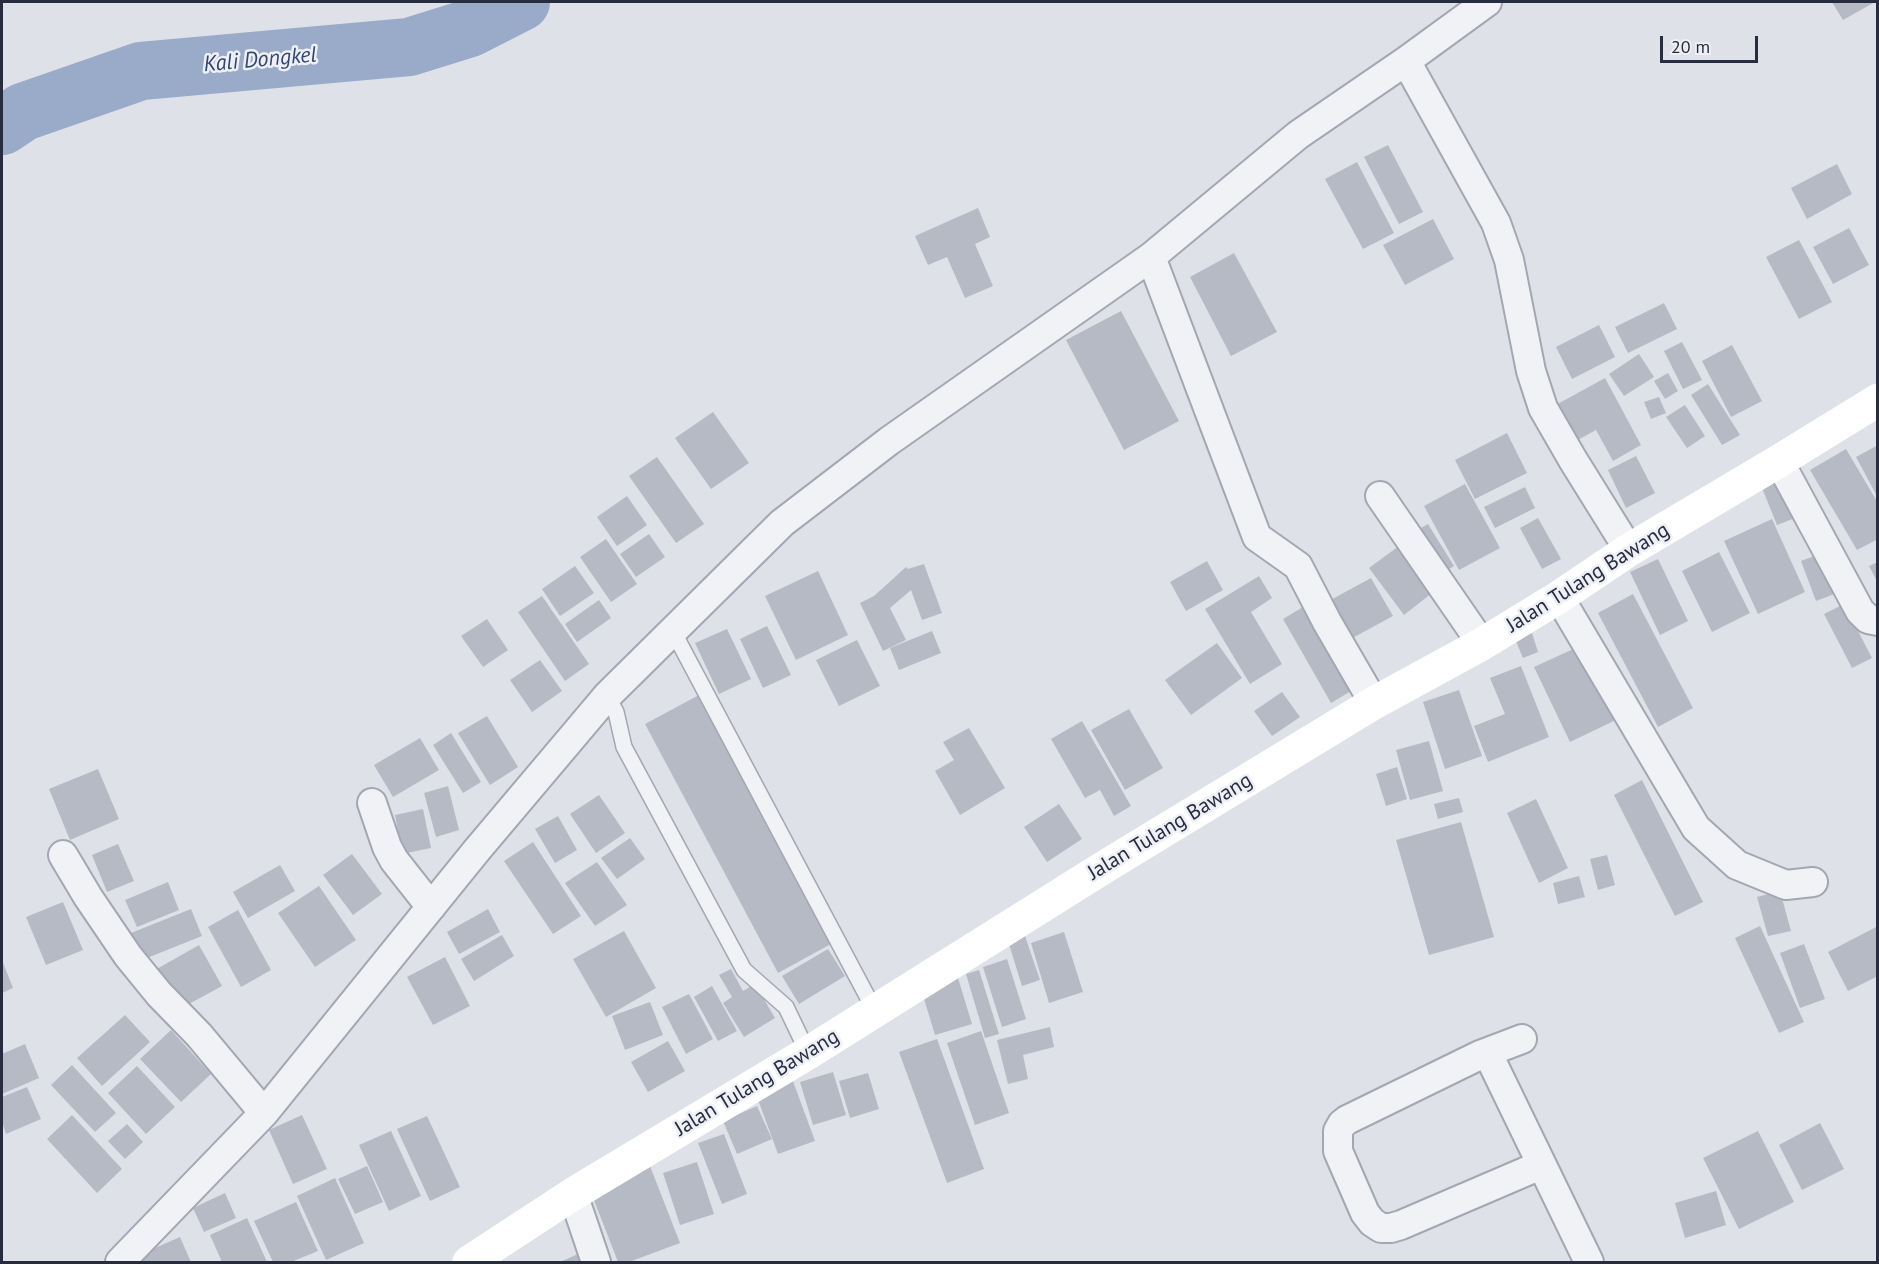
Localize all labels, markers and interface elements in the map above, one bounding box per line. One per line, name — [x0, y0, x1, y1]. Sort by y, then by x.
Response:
scale bar — [1663, 24, 1760, 62]
text: 20 m — [1671, 35, 1710, 58]
water label: Kali Dongkel — [203, 42, 317, 78]
street label: Jalan Tulang Bawang — [1502, 518, 1674, 638]
street label: Jalan Tulang Bawang — [1083, 768, 1257, 886]
street label: Jalan Tulang Bawang — [670, 1024, 844, 1142]

